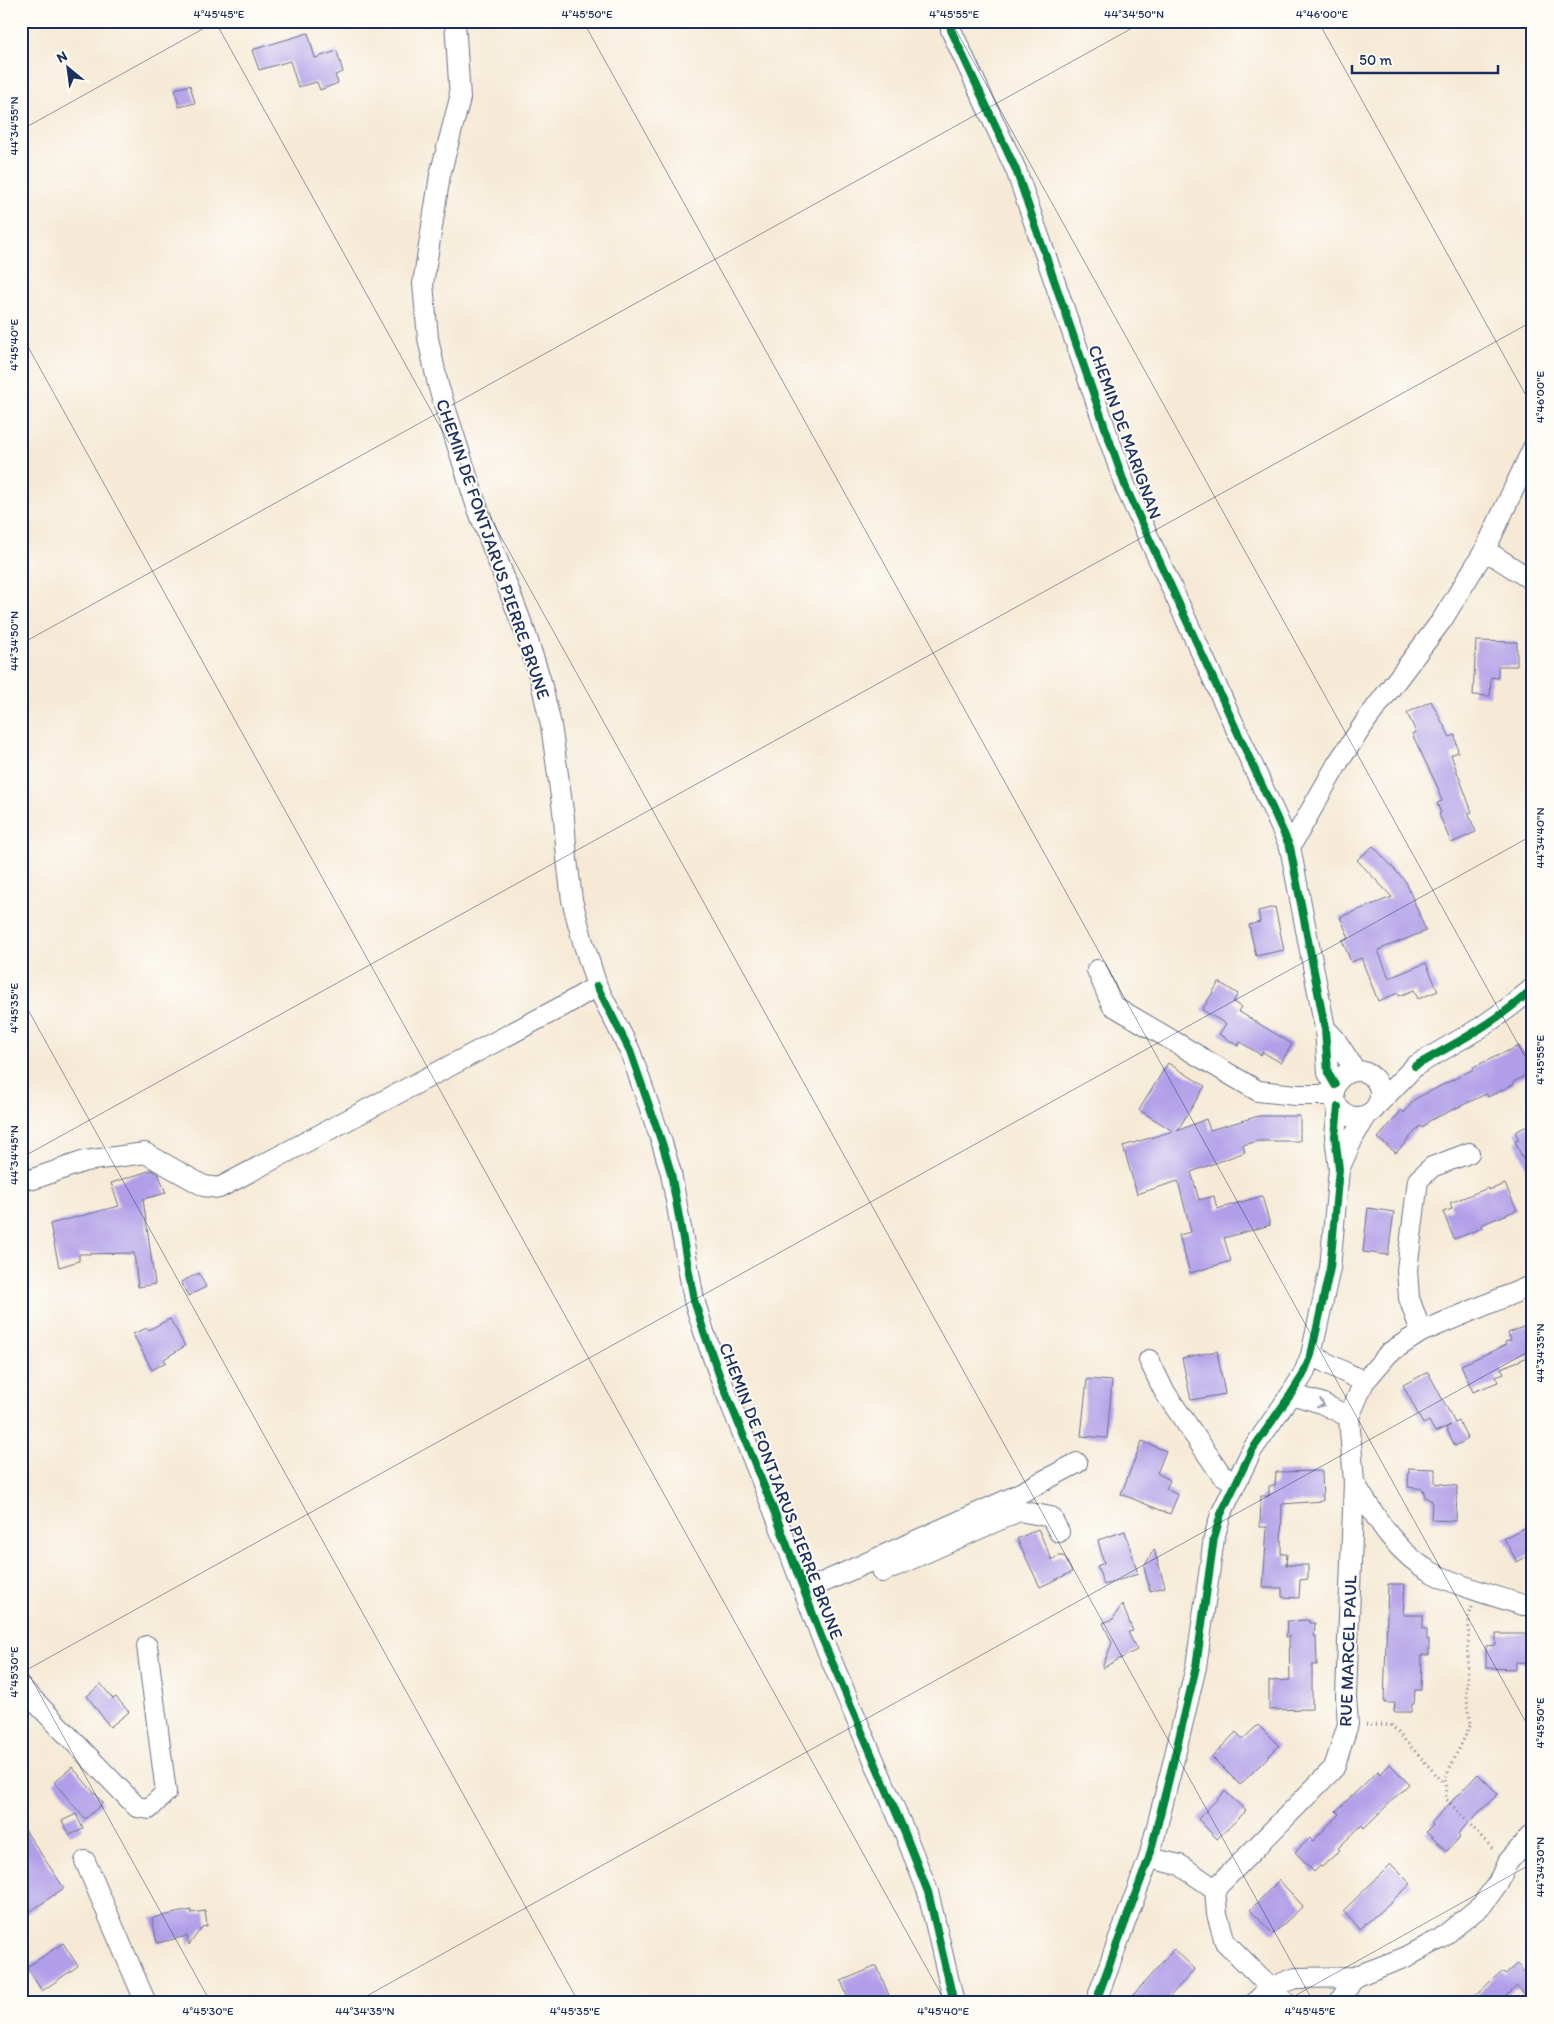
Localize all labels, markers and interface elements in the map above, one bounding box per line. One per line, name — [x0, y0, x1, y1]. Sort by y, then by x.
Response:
text: 4°45'45"E — [193, 7, 245, 21]
text: 4°45'50"E — [561, 7, 613, 21]
text: 4°45'55"E — [929, 7, 979, 21]
text: 44°34'50"N — [1104, 7, 1164, 21]
text: 4°46'00"E — [1296, 7, 1349, 21]
north arrow — [42, 42, 92, 92]
scale bar — [1352, 42, 1498, 74]
text: N — [54, 47, 70, 67]
text: 50 m — [1359, 51, 1392, 69]
text: 44°34'55"N — [7, 96, 21, 156]
text: 4°45'40"E — [7, 319, 21, 371]
street label: CHEMIN DE MARIGNAN — [1083, 342, 1167, 522]
text: 4°46'00"E — [1533, 370, 1547, 423]
street label: CHEMIN DE FONTJARUS PIERRE BRUNE — [431, 396, 555, 702]
text: 44°34'50"N — [7, 611, 21, 671]
text: 44°34'40"N — [1533, 807, 1547, 869]
text: 4°45'35"E — [7, 982, 21, 1033]
text: 4°45'55"E — [1533, 1035, 1547, 1085]
text: 44°34'45"N — [7, 1125, 21, 1185]
text: 44°34'35"N — [1533, 1323, 1547, 1383]
street label: CHEMIN DE FONTJARUS PIERRE BRUNE — [714, 1339, 848, 1643]
one-way arrow — [1316, 1397, 1325, 1408]
street label: RUE MARCEL PAUL — [1334, 1575, 1362, 1727]
text: 4°45'30"E — [7, 1646, 21, 1698]
text: 4°45'50"E — [1533, 1697, 1547, 1749]
text: 44°34'30"N — [1533, 1837, 1547, 1897]
text: 4°45'30"E — [182, 2004, 234, 2018]
text: 44°34'35"N — [335, 2004, 395, 2018]
text: 4°45'35"E — [550, 2004, 601, 2018]
text: 4°45'40"E — [917, 2004, 969, 2018]
text: 4°45'45"E — [1284, 2004, 1336, 2018]

